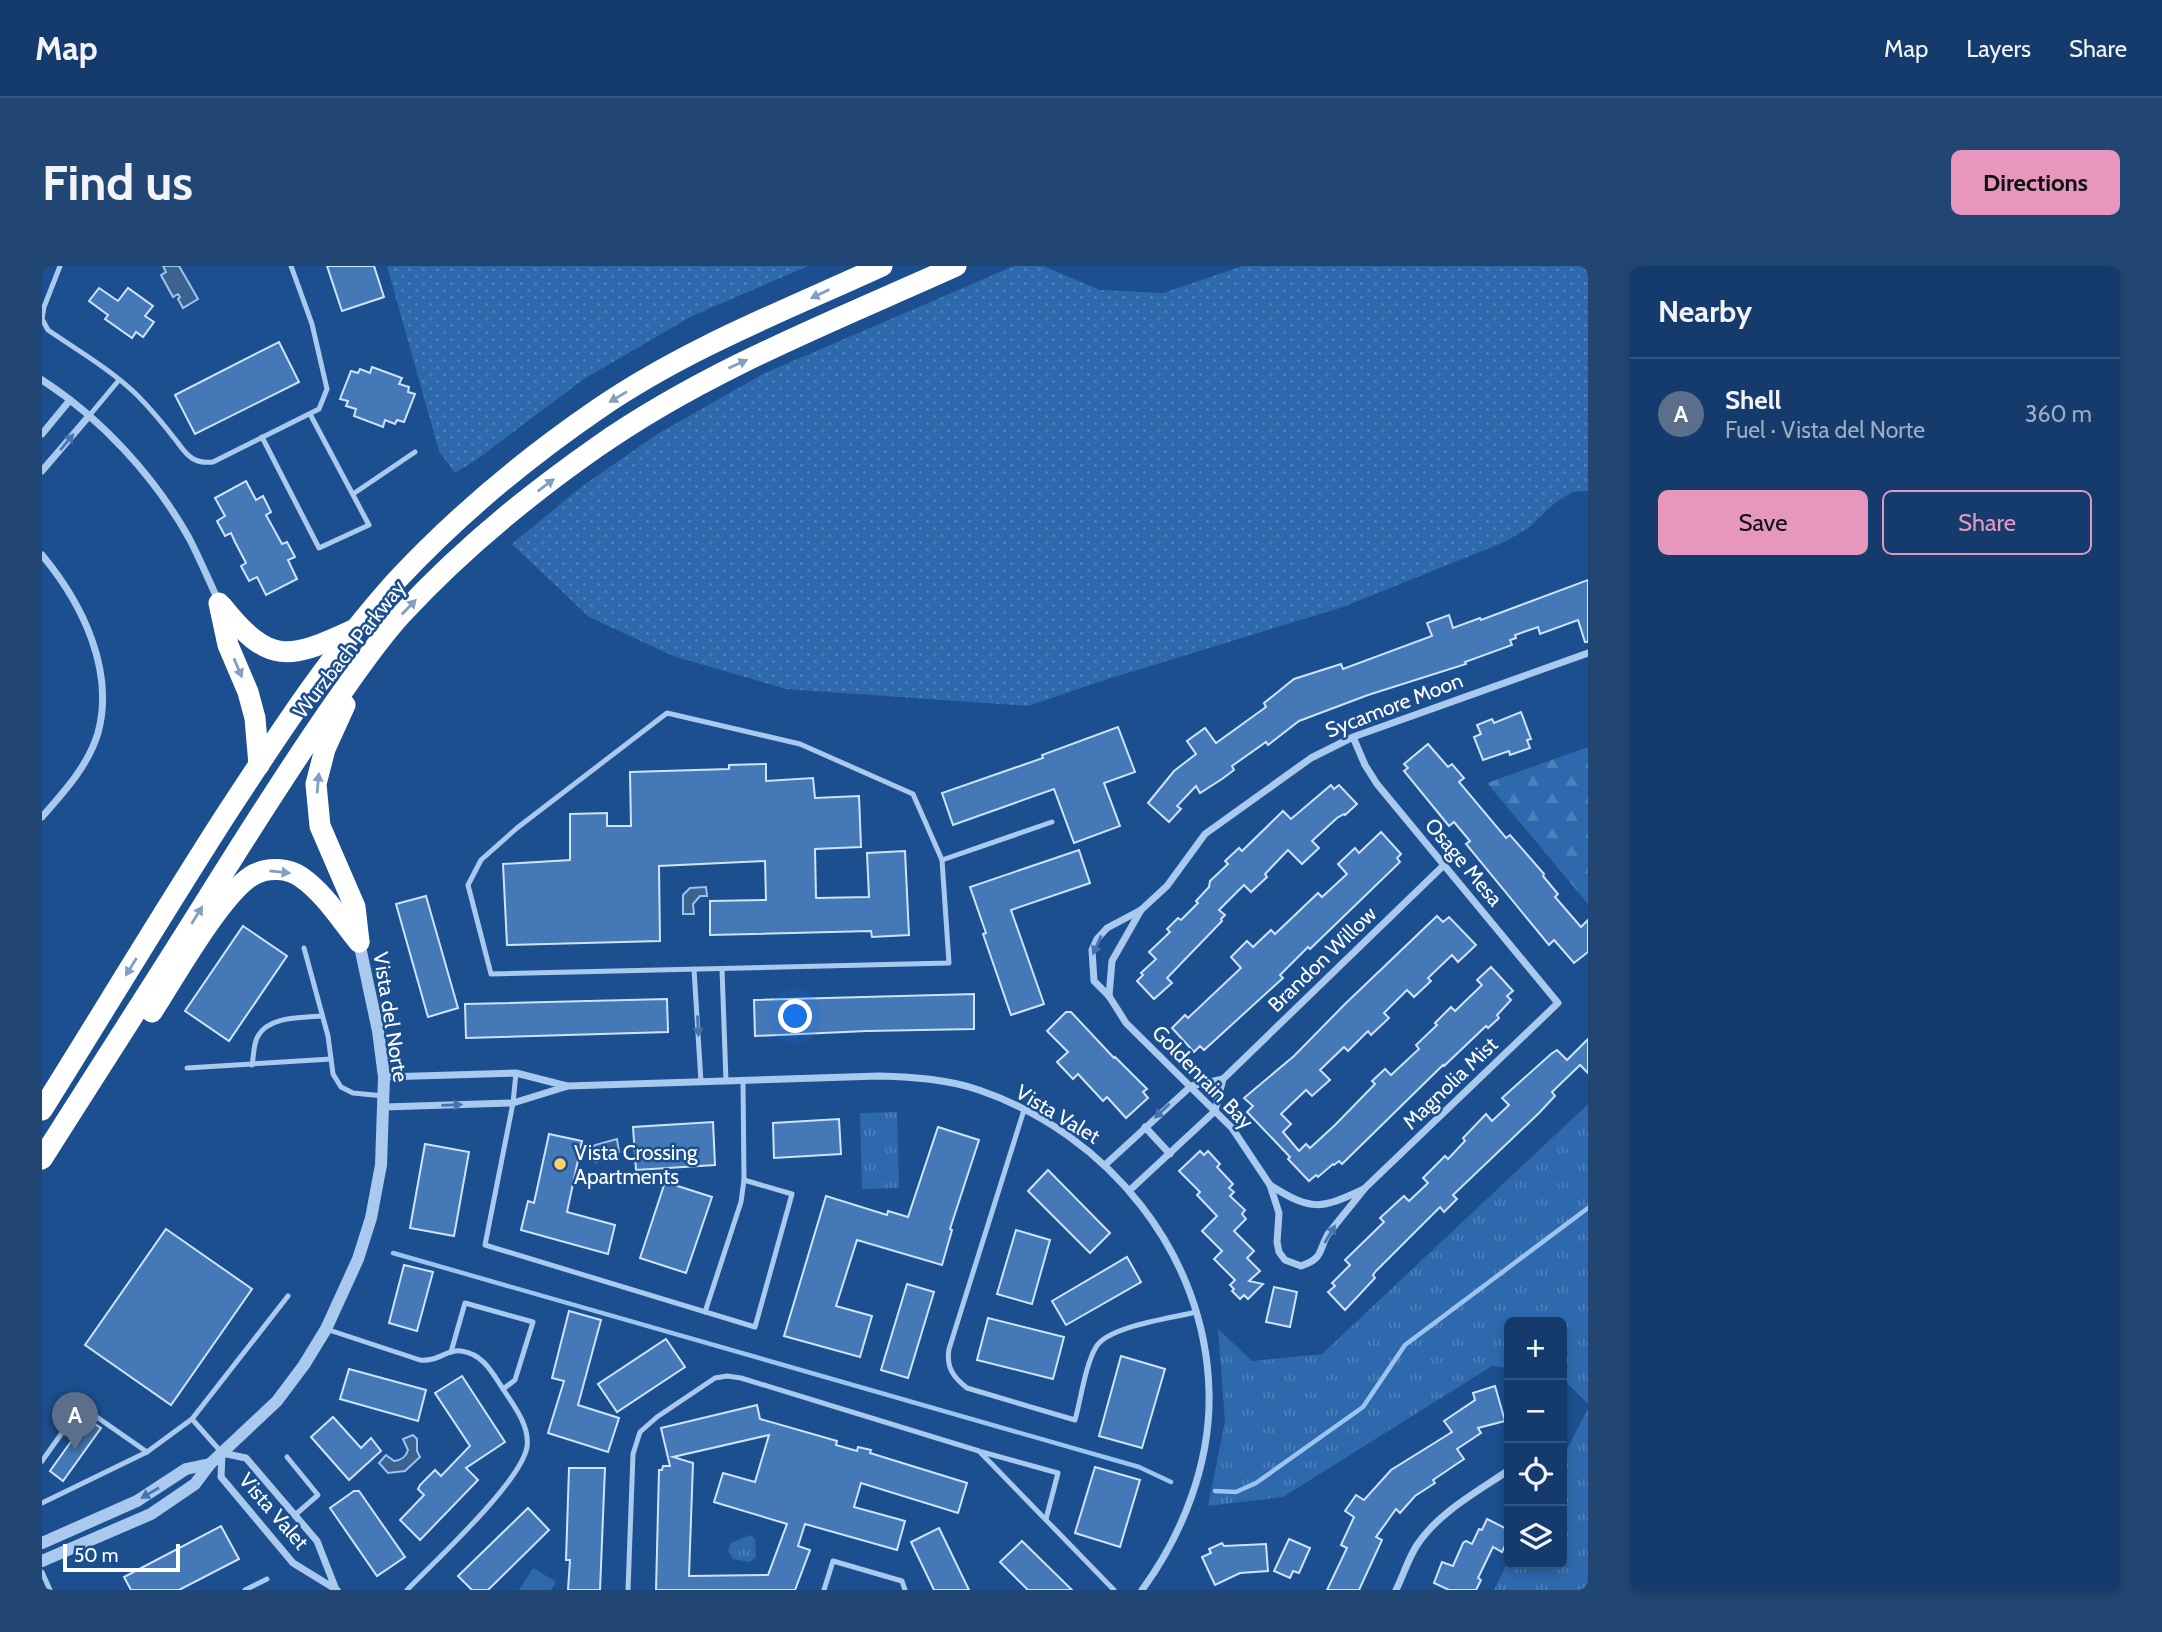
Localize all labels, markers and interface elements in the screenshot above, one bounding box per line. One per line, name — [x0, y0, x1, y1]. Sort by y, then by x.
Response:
text: Map — [35, 28, 98, 68]
text: Map — [1884, 34, 1928, 63]
text: Layers — [1966, 34, 2031, 63]
text: Share — [2069, 34, 2127, 63]
button: Directions — [1951, 150, 2120, 215]
text: Find us — [42, 153, 193, 212]
one-way arrow — [810, 289, 831, 300]
text: Nearby — [1658, 293, 1752, 330]
one-way arrow — [728, 358, 748, 370]
text: Shell — [1725, 384, 1781, 416]
one-way arrow — [608, 390, 627, 403]
text: A — [1674, 400, 1688, 428]
text: 360 m — [2025, 400, 2092, 428]
text: Fuel · Vista del Norte — [1725, 416, 1925, 444]
one-way arrow — [59, 433, 75, 451]
one-way arrow — [537, 478, 555, 492]
button: Save — [1658, 490, 1868, 555]
button: Share — [1882, 490, 2092, 555]
street label: Wurzbach Parkway — [288, 575, 411, 723]
one-way arrow — [400, 599, 416, 616]
one-way arrow — [233, 658, 244, 679]
street label: Sycamore Moon — [1322, 667, 1466, 743]
one-way arrow — [313, 772, 324, 794]
street label: Osage Mesa — [1420, 813, 1508, 911]
one-way arrow — [269, 866, 291, 877]
street label: Brandon Willow — [1263, 901, 1381, 1017]
one-way arrow — [190, 906, 203, 925]
one-way arrow — [1091, 935, 1103, 955]
street label: Vista del Norte — [368, 950, 414, 1084]
one-way arrow — [124, 958, 137, 977]
your location — [778, 999, 812, 1033]
one-way arrow — [692, 1015, 703, 1037]
street label: Goldenrain Bay — [1147, 1020, 1259, 1134]
street label: Magnolia Mist — [1397, 1032, 1503, 1134]
street label: Vista Valet — [1011, 1079, 1105, 1149]
one-way arrow — [441, 1099, 463, 1111]
one-way arrow — [1154, 1103, 1171, 1119]
place label: Vista Crossing Apartments — [574, 1140, 698, 1189]
marker: Vista Crossing Apartments — [552, 1156, 568, 1172]
one-way arrow — [1323, 1224, 1336, 1244]
map controls — [1504, 1317, 1567, 1569]
button: + — [1504, 1317, 1567, 1380]
button: − — [1504, 1380, 1567, 1443]
pin: A — [52, 1392, 98, 1450]
button: locate — [1504, 1443, 1567, 1506]
street label: Vista Valet — [234, 1468, 314, 1554]
one-way arrow — [140, 1487, 160, 1499]
button: layers — [1504, 1506, 1567, 1569]
scale bar — [63, 1541, 180, 1573]
text: 50 m — [74, 1544, 118, 1567]

